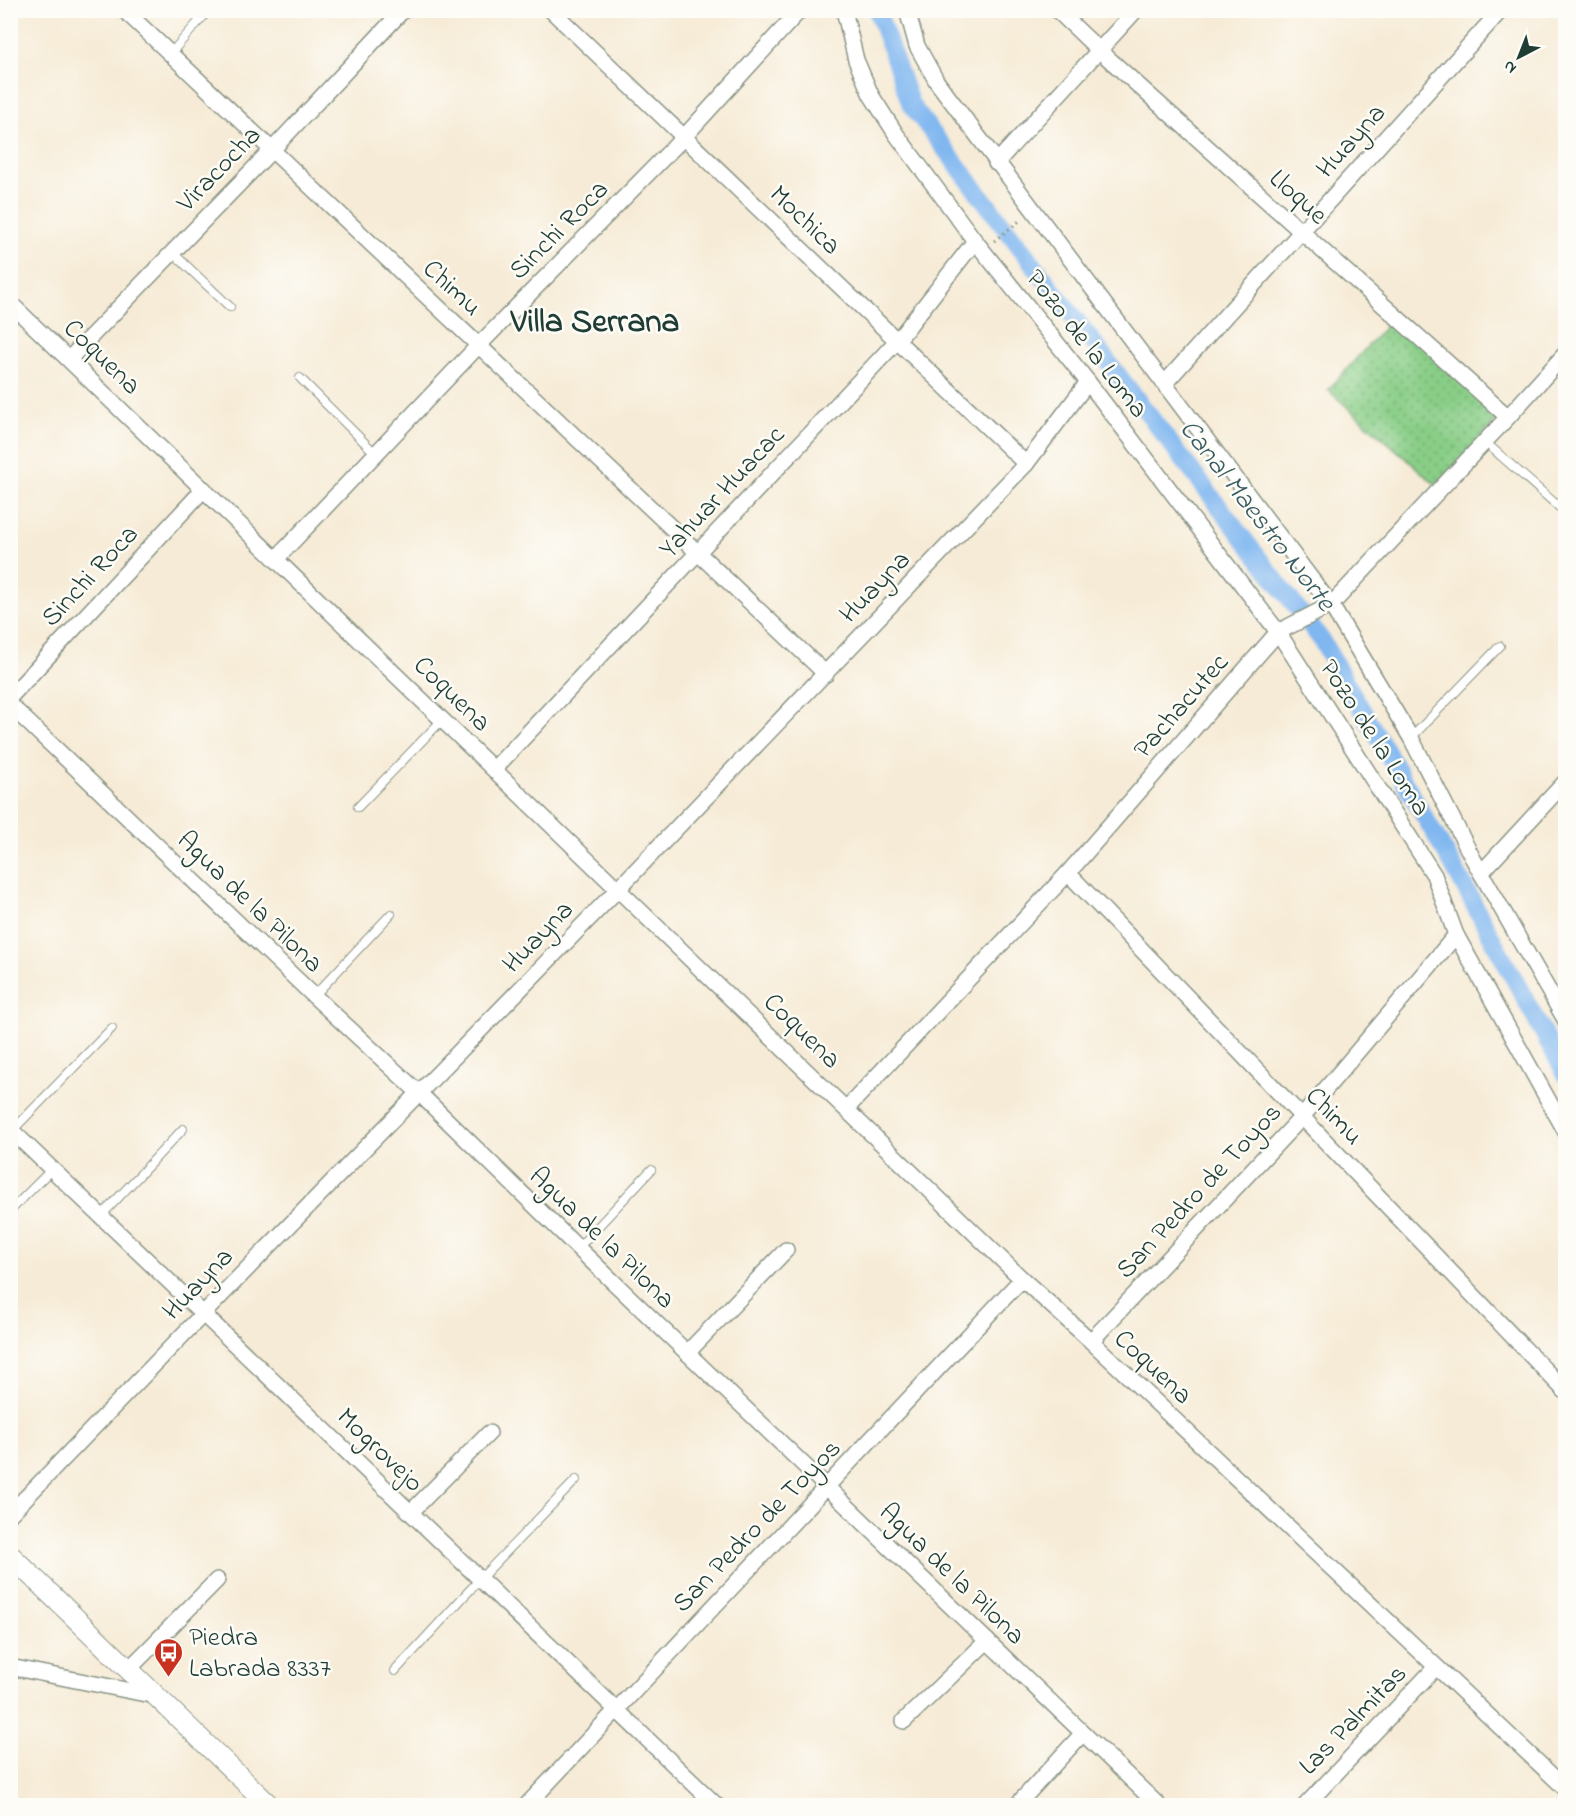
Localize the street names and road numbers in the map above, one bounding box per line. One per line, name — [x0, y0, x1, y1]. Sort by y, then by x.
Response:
street label: Huayna — [1308, 96, 1396, 188]
street label: Viracocha — [168, 118, 271, 223]
street label: Lloque — [1259, 161, 1336, 235]
street label: Sinchi Roca — [501, 172, 619, 290]
street label: Mochica — [760, 177, 849, 265]
street label: Chimu — [413, 251, 490, 327]
street label: Pozo de la Loma — [1015, 262, 1157, 427]
street label: Coquena — [53, 311, 149, 405]
street label: Yahuar Huacac — [651, 418, 795, 568]
street label: Sinchi Roca — [33, 517, 149, 637]
street label: Huayna — [831, 542, 921, 633]
street label: Pachacutec — [1125, 645, 1239, 768]
street label: Coquena — [403, 648, 499, 742]
street label: Pozo de la Loma — [1309, 652, 1439, 824]
street label: Agua de la Pilona — [167, 823, 331, 983]
street label: Huayna — [494, 892, 584, 983]
street label: Coquena — [753, 985, 849, 1079]
street label: Chimu — [1295, 1078, 1371, 1155]
street label: San Pedro de Toyos — [1108, 1095, 1292, 1289]
street label: Agua de la Pilona — [519, 1159, 683, 1319]
street label: Huayna — [154, 1239, 244, 1330]
street label: Coquena — [1104, 1321, 1200, 1415]
street label: Mogrovejo — [327, 1399, 432, 1502]
street label: San Pedro de Toyos — [664, 1431, 851, 1622]
street label: Agua de la Pilona — [869, 1495, 1033, 1655]
street label: Las Palmitas — [1291, 1656, 1417, 1785]

